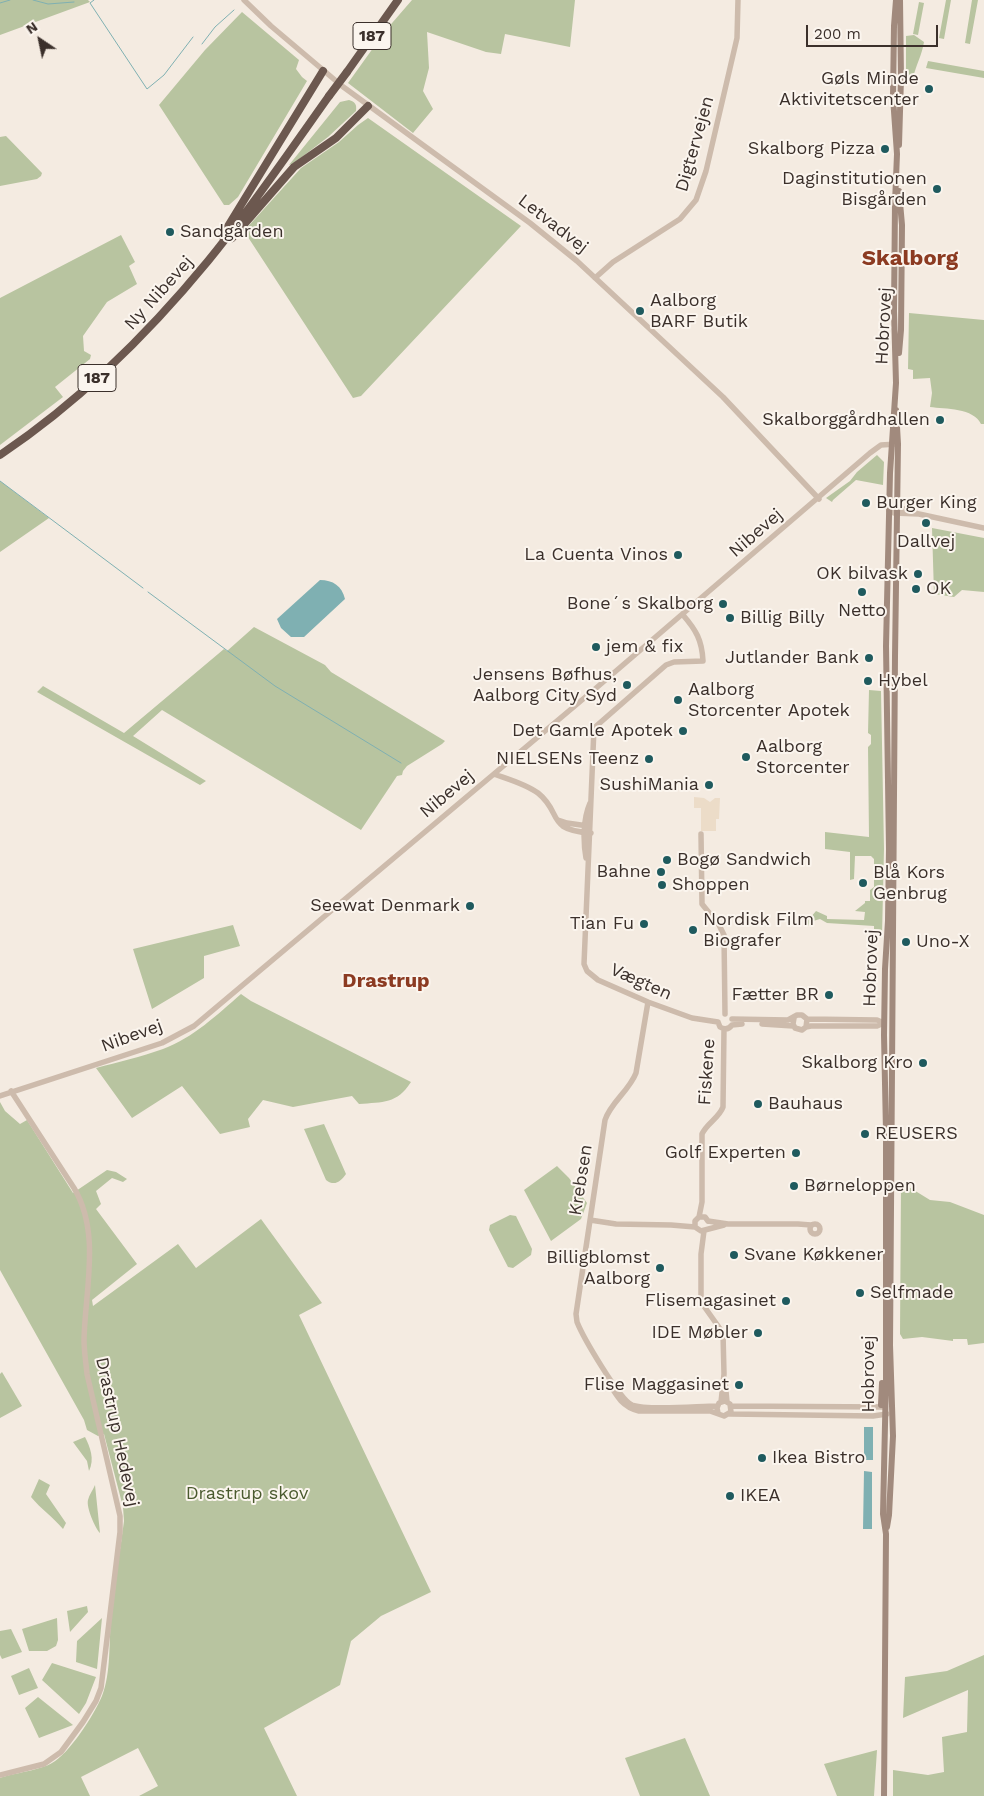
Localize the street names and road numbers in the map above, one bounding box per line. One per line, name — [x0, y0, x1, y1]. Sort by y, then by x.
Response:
road number: 187 — [353, 22, 391, 50]
street label: Digtervejen — [671, 94, 719, 194]
street label: Letvadvej — [514, 190, 592, 258]
street label: Ny Nibevej — [120, 251, 198, 335]
street label: Hobrovej — [871, 287, 897, 365]
road number: 187 — [78, 364, 116, 392]
street label: Nibevej — [725, 504, 787, 562]
street label: Nibevej — [416, 765, 478, 823]
street label: Hobrovej — [859, 929, 883, 1007]
street label: Vægten — [607, 959, 675, 1005]
street label: Nibevej — [98, 1015, 166, 1057]
street label: Fiskene — [694, 1038, 720, 1106]
street label: Krebsen — [565, 1143, 597, 1217]
street label: Hobrovej — [858, 1335, 880, 1413]
street label: Drastrup Hedevej — [91, 1355, 143, 1509]

